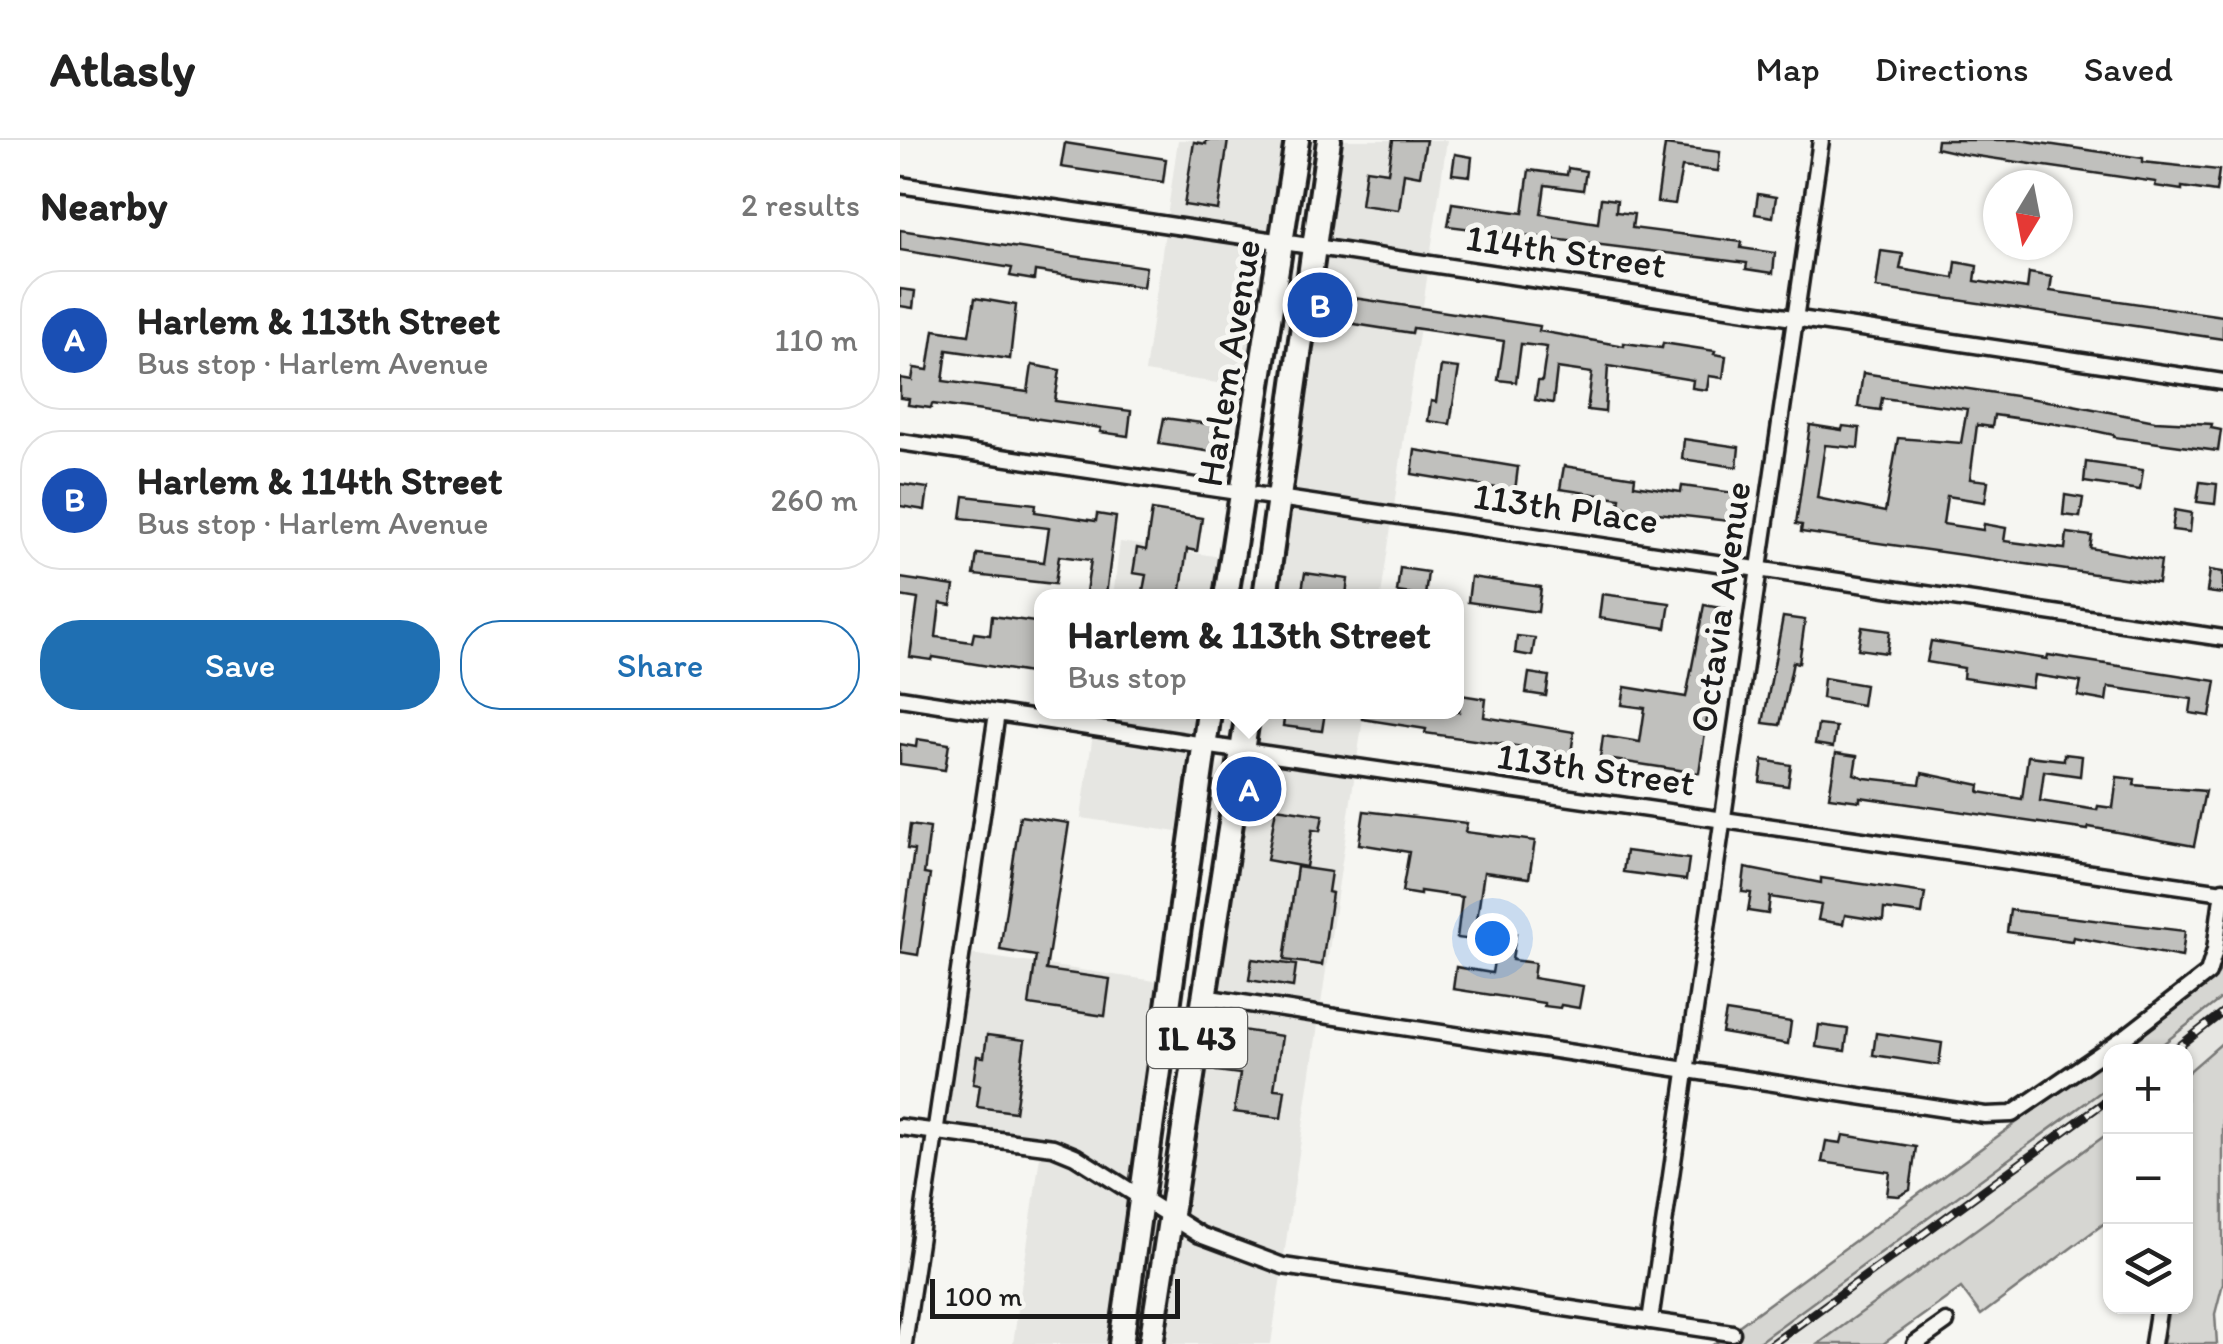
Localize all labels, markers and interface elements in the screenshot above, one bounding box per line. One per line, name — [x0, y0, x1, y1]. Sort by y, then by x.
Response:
text: Atlasly — [50, 40, 195, 98]
text: Map — [1756, 48, 1820, 90]
text: Directions — [1875, 48, 2029, 90]
text: Saved — [2084, 48, 2173, 90]
north arrow — [1983, 170, 2073, 260]
text: Nearby — [40, 180, 167, 231]
text: 2 results — [741, 186, 860, 224]
street label: 114th Street — [1463, 214, 1669, 288]
street label: Harlem Avenue — [1186, 236, 1270, 490]
pin: B — [1288, 268, 1352, 342]
text: Harlem & 113th Street — [137, 298, 500, 344]
text: A — [64, 321, 85, 359]
text: 110 m — [774, 321, 858, 359]
text: Bus stop · Harlem Avenue — [137, 344, 489, 382]
text: Harlem & 114th Street — [137, 458, 502, 504]
street label: 113th Place — [1471, 472, 1661, 544]
street label: Octavia Avenue — [1680, 478, 1760, 736]
text: B — [64, 481, 85, 519]
text: 260 m — [770, 481, 858, 519]
text: Bus stop · Harlem Avenue — [137, 504, 489, 542]
popup — [1034, 589, 1464, 719]
text: Harlem & 113th Street — [1068, 612, 1430, 658]
button: Save — [40, 620, 440, 710]
button: Share — [460, 620, 860, 710]
text: Bus stop — [1068, 658, 1187, 696]
street label: 113th Street — [1494, 732, 1698, 806]
pin: A — [1216, 752, 1282, 826]
your location — [1467, 913, 1518, 964]
road number: IL 43 — [1147, 1008, 1247, 1068]
map controls — [2103, 1044, 2193, 1314]
button: + — [2103, 1044, 2193, 1134]
button: − — [2103, 1134, 2193, 1224]
button: layers — [2103, 1224, 2193, 1314]
scale bar — [930, 1274, 1180, 1318]
text: 100 m — [945, 1279, 1022, 1313]

